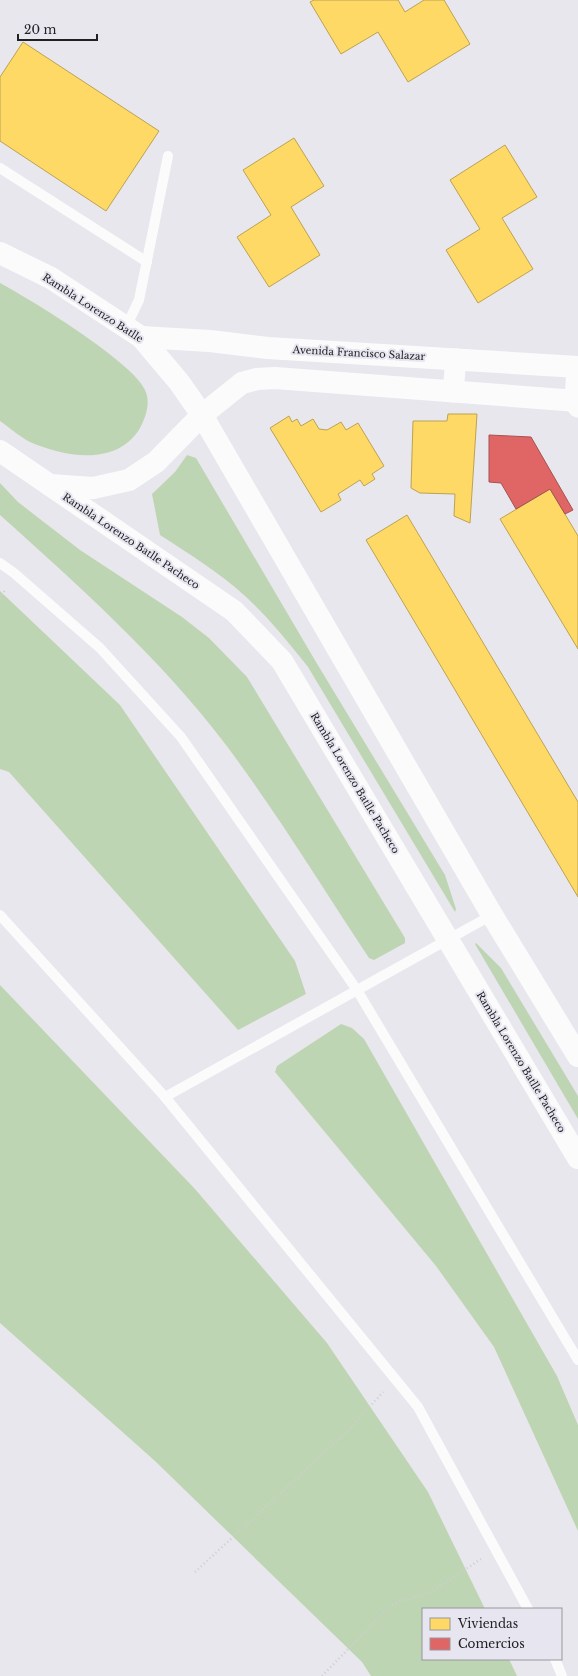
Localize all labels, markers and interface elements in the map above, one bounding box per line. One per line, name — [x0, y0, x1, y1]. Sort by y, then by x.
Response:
scale bar — [18, 16, 97, 42]
text: 20 m — [24, 22, 56, 37]
street label: Rambla Lorenzo Batlle — [40, 271, 146, 346]
street label: Avenida Francisco Salazar — [291, 343, 426, 363]
street label: Rambla Lorenzo Batlle Pacheco — [60, 490, 202, 592]
street label: Rambla Lorenzo Batlle Pacheco — [308, 710, 403, 856]
street label: Rambla Lorenzo Batlle Pacheco — [474, 989, 569, 1135]
legend — [422, 1608, 562, 1660]
text: Viviendas — [457, 1616, 518, 1631]
text: Comercios — [458, 1636, 525, 1651]

